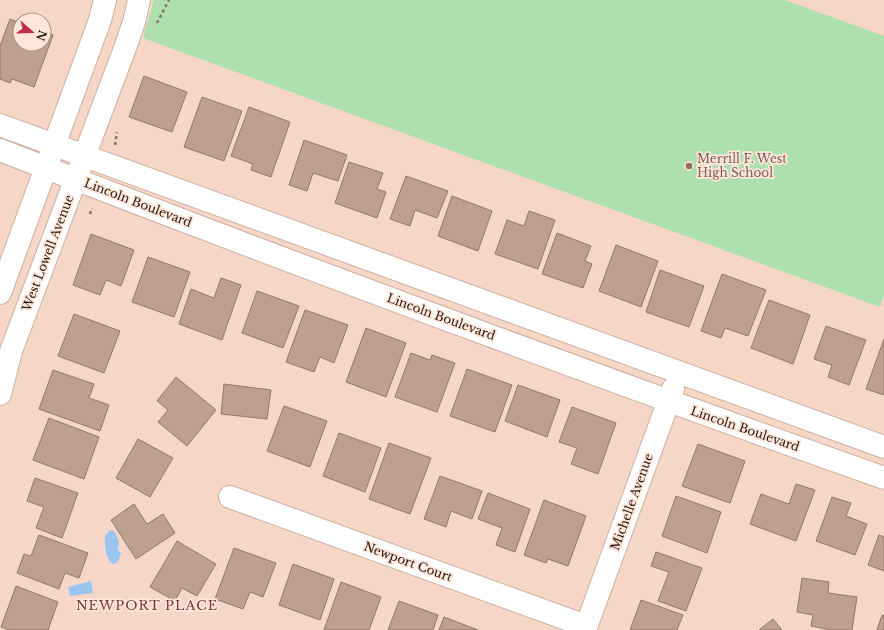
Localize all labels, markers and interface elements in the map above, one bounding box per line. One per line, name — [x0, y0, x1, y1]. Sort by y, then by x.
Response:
north arrow — [12, 12, 52, 52]
text: N — [33, 28, 50, 43]
place label: Merrill F. West High School — [697, 151, 787, 180]
marker: Merrill F. West High School — [684, 161, 694, 171]
street label: Lincoln Boulevard — [82, 175, 194, 230]
street label: West Lowell Avenue — [18, 193, 77, 314]
street label: Lincoln Boulevard — [385, 290, 497, 343]
street label: Lincoln Boulevard — [689, 403, 802, 454]
street label: Michelle Avenue — [607, 451, 656, 552]
street label: Newport Court — [362, 539, 455, 585]
district label: NEWPORT PLACE — [76, 597, 218, 614]

